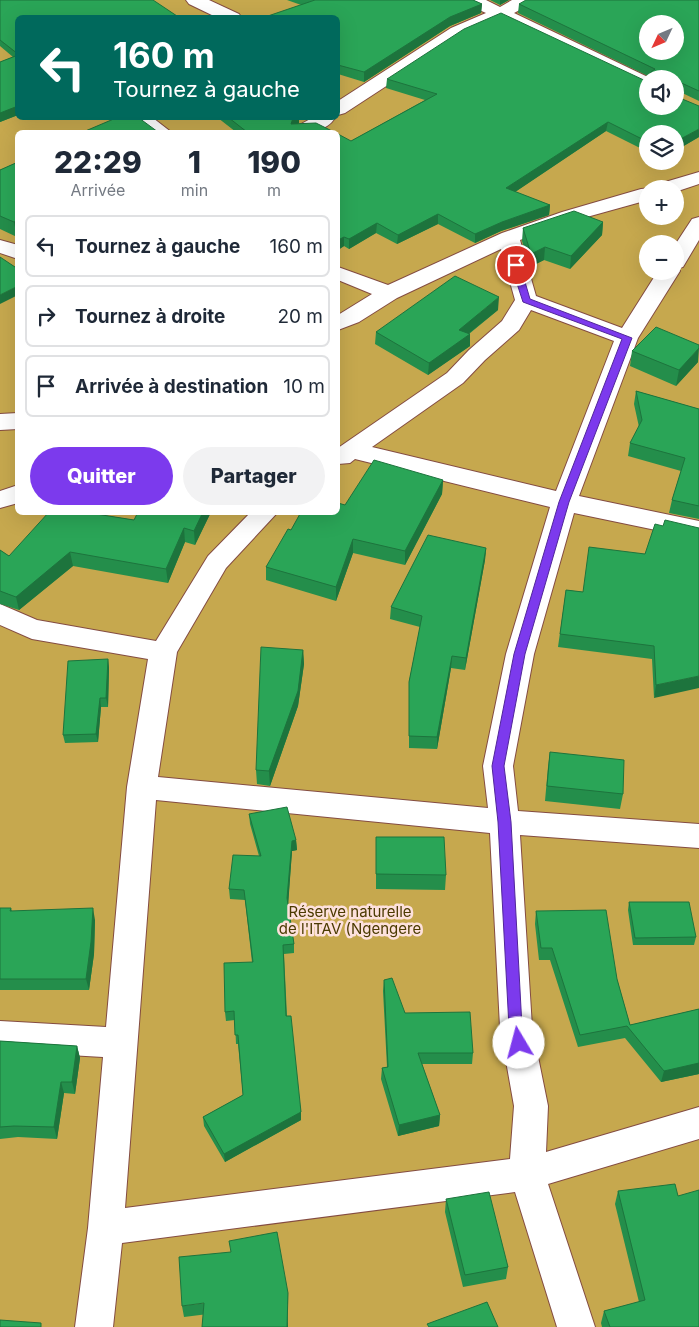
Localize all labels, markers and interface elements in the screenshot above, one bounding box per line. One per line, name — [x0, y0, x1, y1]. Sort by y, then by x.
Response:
north arrow — [639, 15, 684, 60]
map controls — [639, 15, 684, 280]
text: 160 m — [113, 34, 215, 76]
icon: left — [30, 35, 95, 100]
button: sound — [639, 70, 684, 115]
text: Tournez à gauche — [113, 76, 300, 102]
button: layers — [639, 125, 684, 170]
text: 22:29 — [54, 144, 142, 180]
text: 1 — [188, 144, 201, 180]
text: 190 — [247, 144, 301, 180]
text: Arrivée — [71, 180, 125, 200]
text: min — [181, 180, 208, 200]
text: m — [267, 180, 281, 200]
button: + — [639, 180, 684, 225]
icon: left — [32, 232, 60, 260]
text: Tournez à gauche — [75, 235, 240, 258]
text: 160 m — [270, 235, 323, 258]
button: − — [639, 235, 684, 280]
pin — [495, 244, 537, 286]
icon: arrive — [502, 251, 530, 279]
icon: right — [32, 302, 60, 330]
text: Tournez à droite — [75, 305, 225, 328]
text: 20 m — [277, 305, 323, 328]
icon: arrive — [32, 372, 60, 400]
text: Arrivée à destination — [75, 375, 268, 398]
text: 10 m — [283, 375, 325, 398]
button: Quitter — [30, 447, 173, 505]
button: Partager — [183, 447, 325, 505]
park label: Réserve naturelle de l'ITAV (Ngengere — [279, 902, 421, 938]
position arrow — [492, 1016, 544, 1068]

